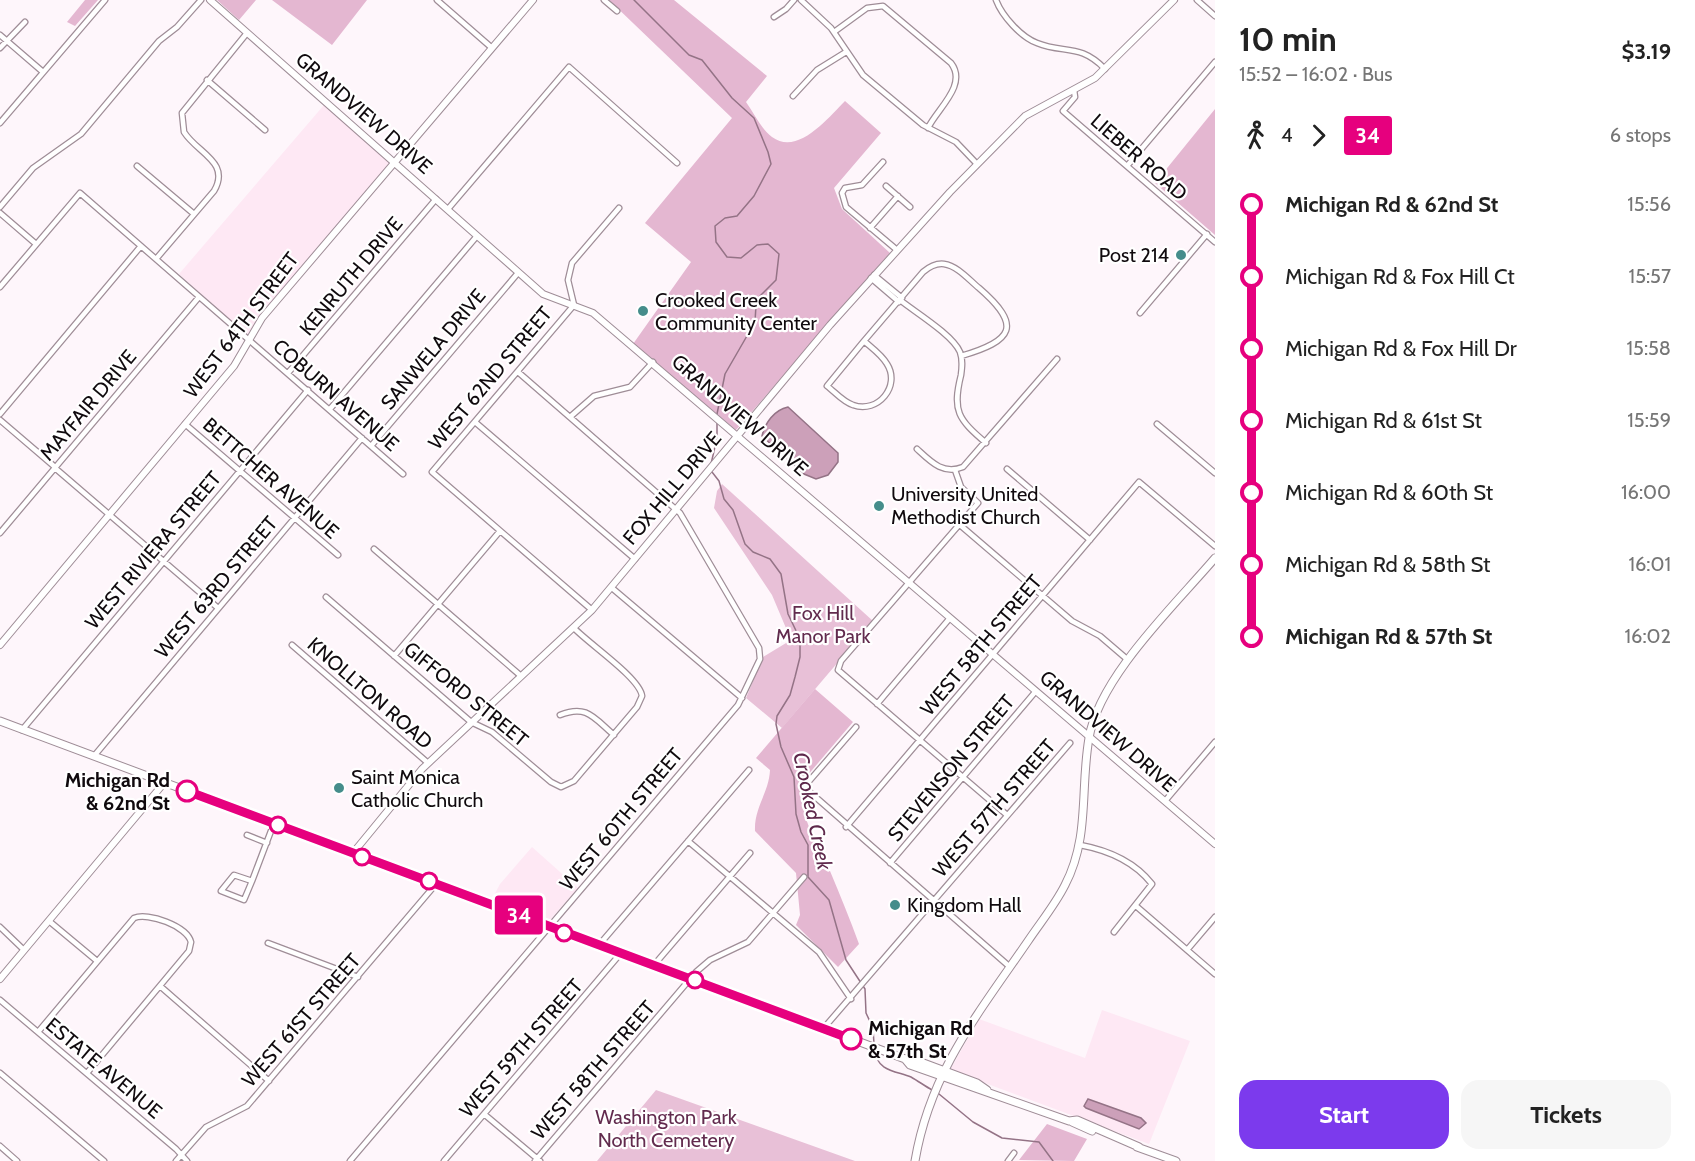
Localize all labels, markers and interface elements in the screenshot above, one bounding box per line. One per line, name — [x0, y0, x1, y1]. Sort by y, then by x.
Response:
text: 10 min — [1239, 19, 1337, 59]
text: $3.19 — [1621, 38, 1671, 65]
street label: GRANDVIEW DRIVE — [291, 47, 437, 179]
text: 15:52 – 16:02 · Bus — [1239, 62, 1393, 86]
street label: LIEBER ROAD — [1086, 109, 1192, 205]
icon: walk — [1239, 119, 1272, 152]
icon: forward — [1302, 119, 1335, 152]
text: 4 — [1281, 123, 1293, 147]
text: 34 — [1356, 123, 1380, 148]
text: 6 stops — [1610, 123, 1671, 147]
text: Michigan Rd & 62nd St — [1285, 191, 1498, 218]
text: 15:56 — [1627, 192, 1671, 216]
street label: KENRUTH DRIVE — [294, 212, 408, 340]
place label: Post 214 — [1099, 243, 1169, 267]
street label: WEST 64TH STREET — [178, 247, 304, 402]
marker: Post 214 — [1174, 248, 1188, 262]
text: Michigan Rd & Fox Hill Ct — [1285, 263, 1515, 290]
text: 15:57 — [1629, 264, 1671, 288]
street label: SANWELA DRIVE — [376, 284, 490, 414]
place label: Crooked Creek Community Center — [655, 288, 818, 335]
street label: WEST 62ND STREET — [423, 301, 557, 454]
marker: Crooked Creek Community Center — [636, 304, 650, 318]
street label: COBURN AVENUE — [268, 334, 404, 456]
text: Michigan Rd & Fox Hill Dr — [1285, 335, 1517, 362]
text: 15:58 — [1627, 336, 1671, 360]
street label: MAYFAIR DRIVE — [35, 345, 141, 465]
street label: GRANDVIEW DRIVE — [667, 349, 813, 481]
text: Michigan Rd & 61st St — [1285, 407, 1482, 434]
text: 15:59 — [1627, 408, 1671, 432]
street label: BETTCHER AVENUE — [198, 412, 344, 544]
street label: FOX HILL DRIVE — [618, 427, 726, 549]
street label: WEST RIVIERA STREET — [80, 466, 226, 634]
text: Michigan Rd & 60th St — [1285, 479, 1493, 506]
text: 16:00 — [1621, 480, 1671, 504]
place label: University United Methodist Church — [891, 482, 1040, 529]
marker: University United Methodist Church — [872, 499, 886, 513]
street label: WEST 63RD STREET — [150, 511, 282, 663]
text: Michigan Rd & 58th St — [1285, 551, 1491, 578]
text: 16:01 — [1628, 552, 1671, 576]
street label: WEST 58TH STREET — [915, 570, 1047, 720]
park label: Fox Hill Manor Park — [776, 601, 870, 648]
text: Michigan Rd & 57th St — [1285, 623, 1492, 650]
text: 16:02 — [1625, 624, 1671, 648]
street label: KNOLLTON ROAD — [303, 632, 437, 754]
street label: GIFFORD STREET — [399, 637, 533, 752]
street label: GRANDVIEW DRIVE — [1035, 665, 1181, 797]
street label: STEVENSON STREET — [883, 690, 1019, 846]
street label: WEST 57TH STREET — [928, 734, 1061, 882]
street label: WEST 60TH STREET — [555, 743, 688, 895]
water label: Crooked Creek — [788, 750, 838, 873]
place label: Saint Monica Catholic Church — [351, 765, 483, 812]
place label: Michigan Rd & 62nd St — [65, 768, 170, 815]
marker: Michigan Rd & 62nd St — [176, 780, 198, 802]
marker: Saint Monica Catholic Church — [332, 781, 346, 795]
unlabelled marker — [269, 816, 287, 834]
unlabelled marker — [353, 848, 371, 866]
unlabelled marker — [420, 872, 438, 890]
place label: Kingdom Hall — [907, 893, 1022, 917]
line badge: 34 — [492, 896, 546, 934]
marker: Kingdom Hall — [888, 898, 902, 912]
text: 34 — [507, 903, 531, 928]
unlabelled marker — [555, 924, 573, 942]
street label: WEST 61ST STREET — [237, 948, 366, 1092]
unlabelled marker — [686, 971, 704, 989]
street label: WEST 59TH STREET — [454, 974, 588, 1122]
street label: WEST 58TH STREET — [526, 995, 660, 1144]
street label: ESTATE AVENUE — [41, 1012, 167, 1124]
place label: Michigan Rd & 57th St — [868, 1016, 973, 1063]
marker: Michigan Rd & 57th St — [840, 1028, 862, 1050]
button: Start — [1239, 1080, 1449, 1149]
button: Tickets — [1461, 1080, 1671, 1149]
park label: Washington Park North Cemetery — [595, 1105, 737, 1152]

